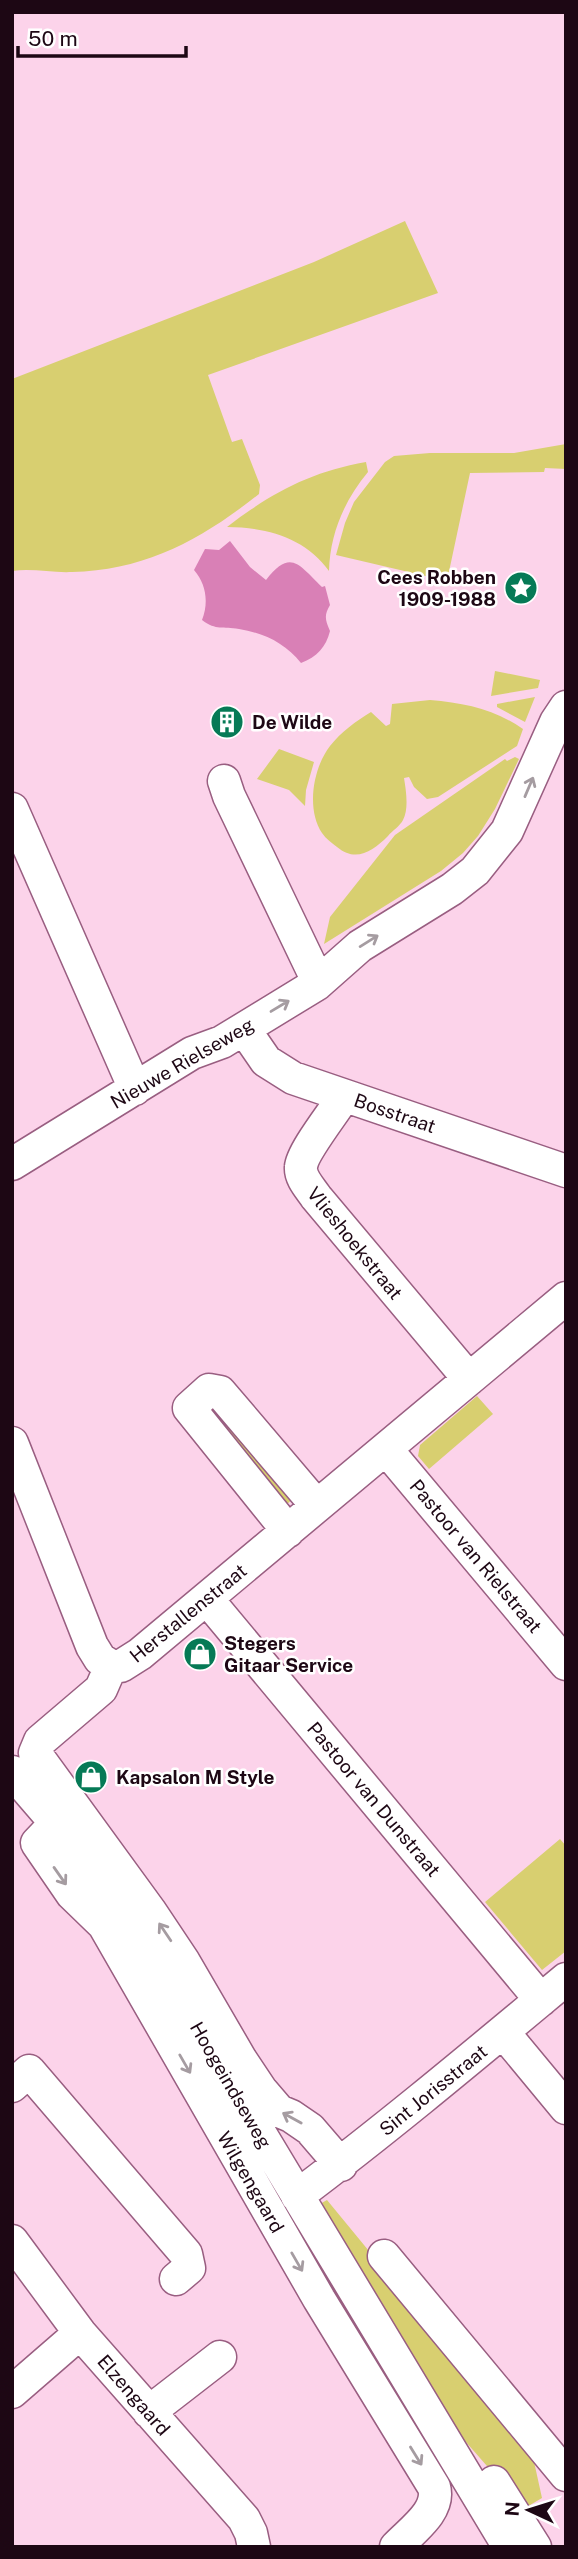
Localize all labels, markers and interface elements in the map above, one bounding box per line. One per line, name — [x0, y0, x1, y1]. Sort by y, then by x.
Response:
scale bar — [18, 14, 186, 58]
text: 50 m — [28, 26, 78, 51]
place label: Cees Robben 1909-1988 — [377, 566, 496, 610]
place icon: Cees Robben 1909-1988 — [502, 569, 540, 607]
building icon: De Wilde — [208, 703, 246, 741]
place label: De Wilde — [252, 711, 332, 733]
one-way arrow — [523, 777, 536, 799]
one-way arrow — [358, 933, 378, 947]
one-way arrow — [270, 999, 290, 1013]
street label: Nieuwe Rielseweg — [106, 1013, 258, 1113]
street label: Bosstraat — [351, 1089, 439, 1137]
street label: Vlieshoekstraat — [303, 1182, 407, 1304]
street label: Pastoor van Rielstraat — [405, 1475, 547, 1637]
street label: Herstallenstraat — [125, 1559, 251, 1667]
place label: Stegers Gitaar Service — [224, 1632, 353, 1676]
shop icon: Stegers Gitaar Service — [181, 1635, 219, 1673]
street label: Pastoor van Dunstraat — [303, 1717, 445, 1881]
shop icon: Kapsalon M Style — [72, 1758, 110, 1796]
place label: Kapsalon M Style — [116, 1766, 275, 1788]
one-way arrow — [53, 1866, 67, 1885]
one-way arrow — [157, 1923, 171, 1943]
street label: Hoogeindseweg — [186, 2018, 276, 2152]
street label: Sint Jorisstraat — [375, 2040, 491, 2140]
one-way arrow — [178, 2054, 192, 2074]
one-way arrow — [283, 2111, 303, 2125]
street label: Wilgengaard — [213, 2127, 289, 2237]
one-way arrow — [291, 2251, 304, 2272]
street label: Elzengaard — [93, 2350, 175, 2440]
one-way arrow — [409, 2446, 424, 2465]
north arrow — [494, 2475, 564, 2545]
text: N — [501, 2501, 524, 2517]

